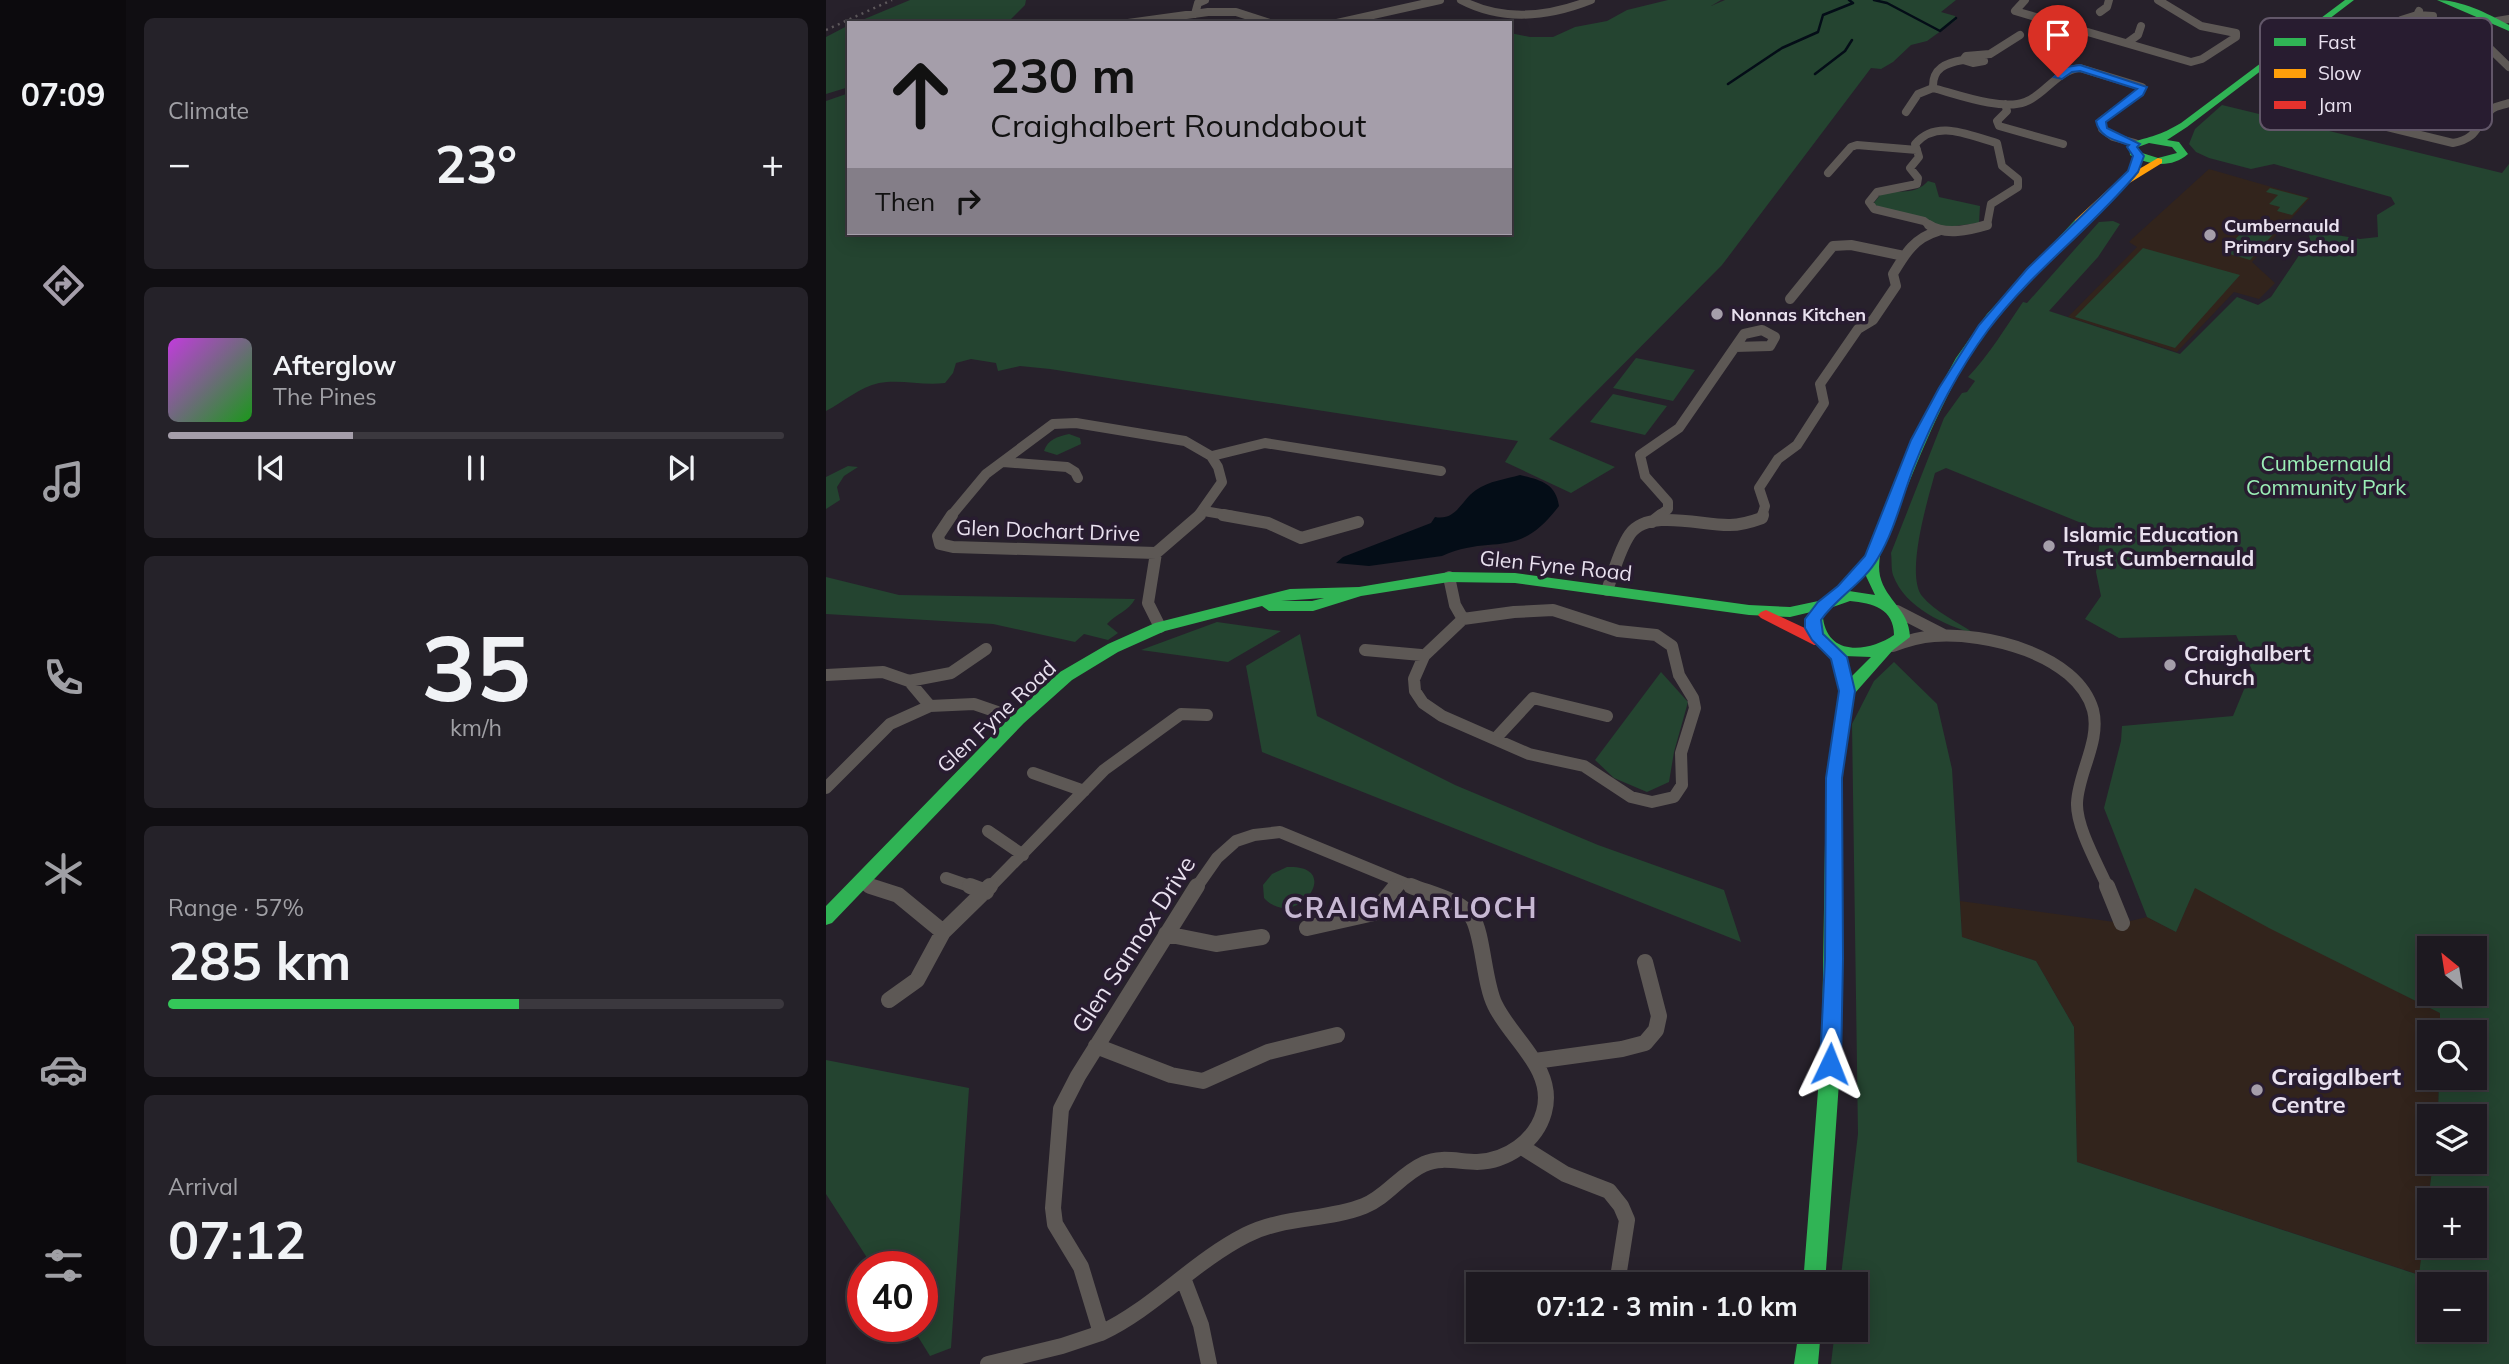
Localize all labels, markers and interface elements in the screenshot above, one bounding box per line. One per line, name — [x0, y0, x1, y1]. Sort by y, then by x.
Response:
pin — [2028, 5, 2088, 77]
icon: arrive — [2039, 16, 2077, 54]
legend — [2260, 18, 2492, 130]
text: Fast — [2318, 30, 2356, 54]
text: 230 m — [990, 44, 1136, 105]
icon: ahead — [875, 49, 966, 140]
text: Slow — [2318, 61, 2362, 85]
text: 07:09 — [21, 74, 105, 114]
text: Jam — [2318, 93, 2352, 117]
text: Climate — [168, 96, 249, 125]
text: Craighalbert Roundabout — [990, 105, 1366, 145]
text: 23° — [435, 131, 517, 196]
text: − — [168, 139, 191, 187]
text: + — [761, 139, 784, 187]
icon: right — [949, 182, 987, 220]
text: Then — [875, 185, 935, 218]
place label: Cumbernauld Primary School — [2224, 214, 2355, 258]
marker: Cumbernauld Primary School — [2202, 227, 2218, 243]
icon: directions — [39, 261, 88, 310]
place label: Nonnas Kitchen — [1731, 303, 1866, 326]
marker: Nonnas Kitchen — [1709, 306, 1725, 322]
text: Afterglow — [273, 349, 396, 382]
text: The Pines — [273, 382, 377, 411]
icon: previous — [252, 449, 290, 487]
icon: pause — [457, 449, 495, 487]
icon: next — [662, 449, 700, 487]
park label: Cumbernauld Community Park — [2246, 450, 2406, 500]
icon: music — [39, 457, 88, 506]
street label: Glen Dochart Drive — [955, 514, 1141, 546]
place label: Islamic Education Trust Cumbernauld — [2063, 521, 2254, 571]
marker: Islamic Education Trust Cumbernauld — [2041, 538, 2057, 554]
street label: Glen Fyne Road — [1479, 544, 1633, 586]
text: 35 — [421, 610, 531, 724]
place label: Craighalbert Church — [2184, 640, 2311, 690]
icon: phone — [39, 653, 88, 702]
street label: Glen Fyne Road — [931, 654, 1061, 778]
marker: Craighalbert Church — [2162, 657, 2178, 673]
text: km/h — [450, 713, 502, 742]
icon: climate — [39, 849, 88, 898]
street label: Glen Sannox Drive — [1065, 850, 1201, 1038]
district label: CRAIGMARLOCH — [1284, 890, 1538, 925]
text: Range · 57% — [168, 893, 304, 922]
text: 285 km — [168, 928, 351, 993]
north arrow — [2417, 936, 2487, 1006]
map controls — [2417, 936, 2487, 1342]
button: search — [2417, 1020, 2487, 1090]
position arrow — [1793, 1027, 1867, 1101]
icon: car — [39, 1045, 88, 1094]
place label: Craigalbert Centre — [2271, 1061, 2401, 1119]
marker: Craigalbert Centre — [2249, 1082, 2265, 1098]
button: layers — [2417, 1104, 2487, 1174]
text: Arrival — [168, 1172, 238, 1201]
button: + — [2417, 1188, 2487, 1258]
text: 07:12 — [168, 1207, 306, 1272]
icon: filters — [39, 1241, 88, 1290]
speed limit sign: 40 — [847, 1251, 938, 1342]
button: − — [2417, 1272, 2487, 1342]
text: 07:12 · 3 min · 1.0 km — [1536, 1290, 1798, 1323]

